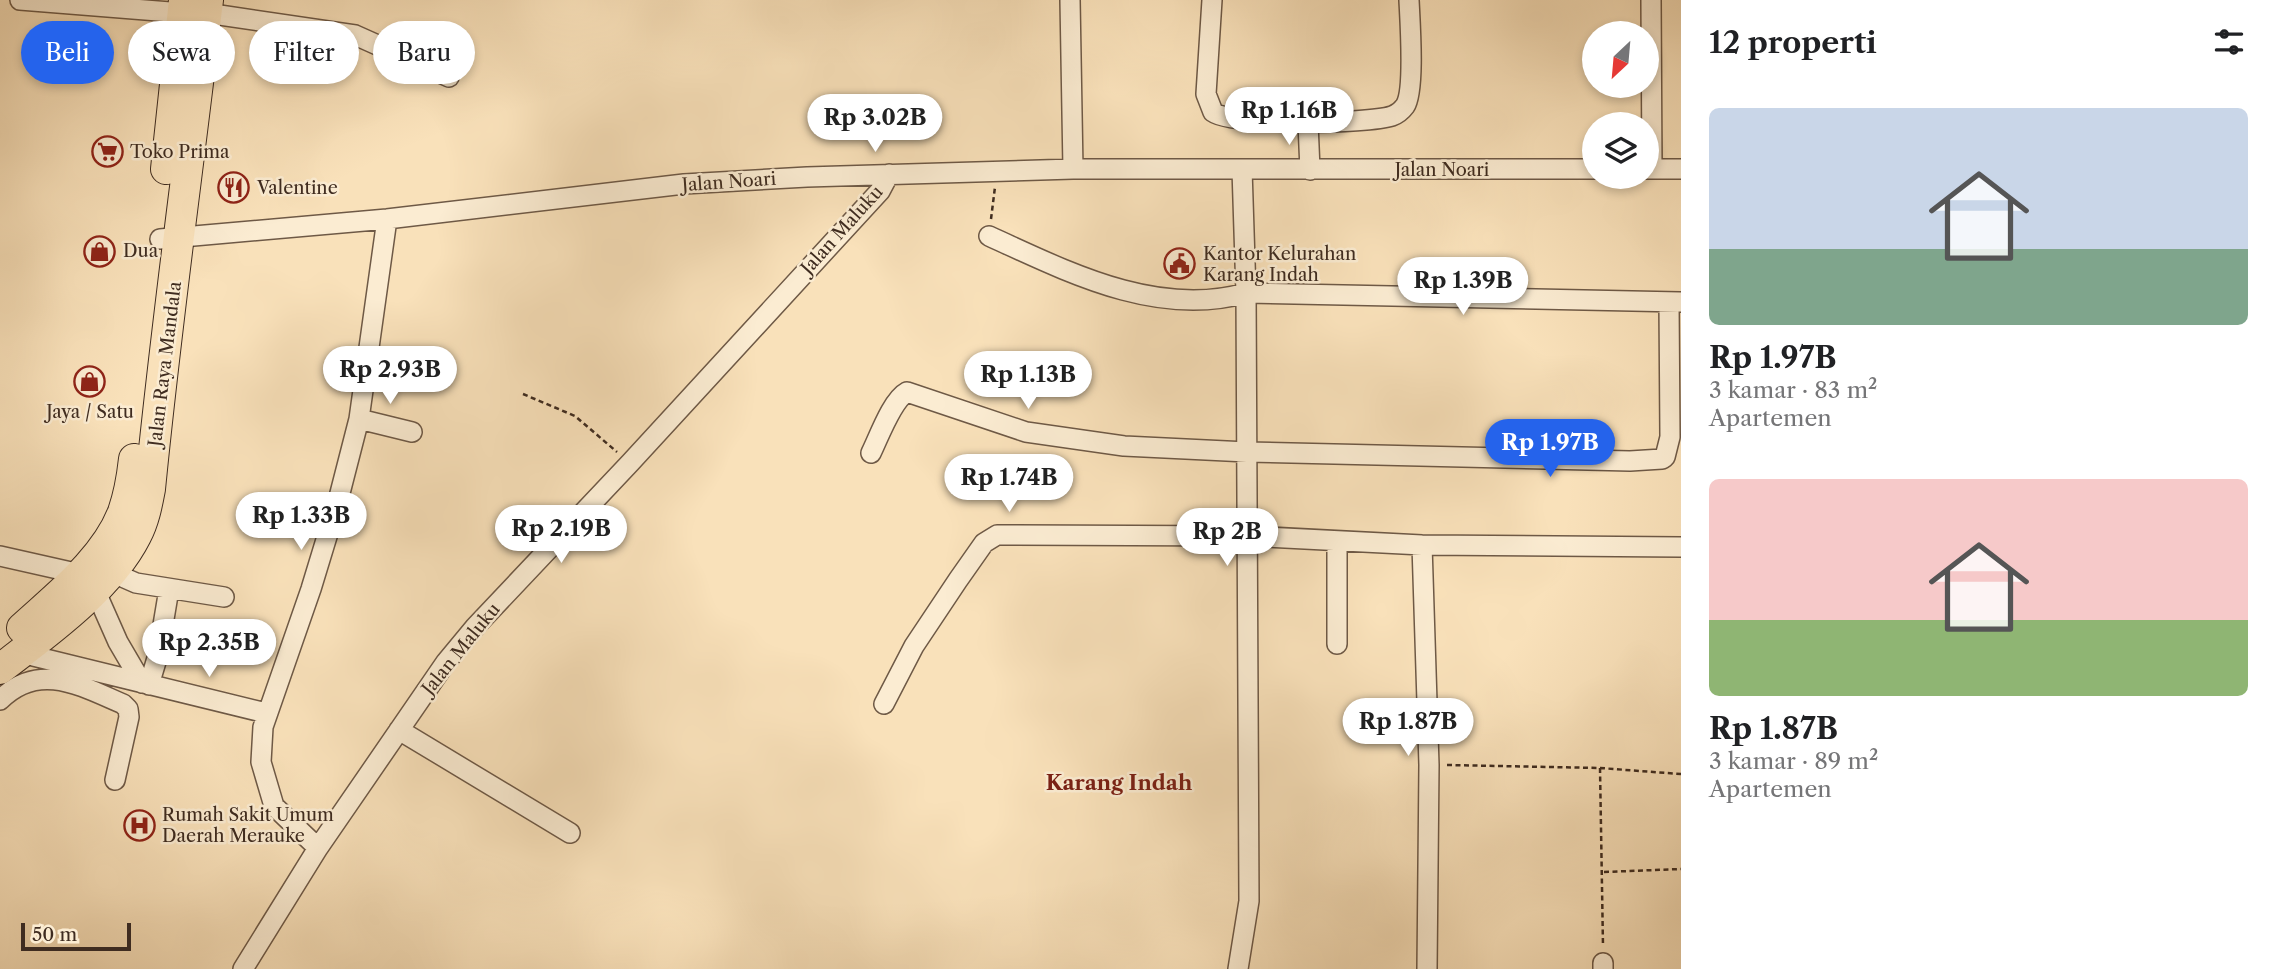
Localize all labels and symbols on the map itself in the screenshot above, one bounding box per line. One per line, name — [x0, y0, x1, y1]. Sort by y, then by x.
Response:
north arrow — [1582, 21, 1659, 98]
pin: Rp 1.16B — [1217, 88, 1361, 147]
pin: Rp 3.02B — [803, 94, 947, 154]
supermarket icon: Toko Prima — [90, 135, 124, 169]
place label: Toko Prima — [130, 141, 230, 163]
street label: Jalan Noari — [1392, 159, 1490, 181]
street label: Jalan Noari — [678, 168, 777, 196]
restaurant icon: Valentine — [217, 171, 251, 205]
place label: Valentine — [256, 177, 338, 199]
street label: Jalan Maluku — [794, 181, 888, 281]
shop icon: Dua — [83, 234, 117, 268]
place label: Dua — [123, 240, 159, 262]
place label: Kantor Kelurahan Karang Indah — [1203, 243, 1356, 286]
public building icon: Kantor Kelurahan Karang Indah — [1163, 247, 1197, 281]
pin: Rp 1.39B — [1391, 258, 1535, 317]
street label: Jalan Raya Mandala — [144, 280, 186, 451]
pin: Rp 2.93B — [318, 346, 462, 406]
pin: Rp 1.13B — [956, 352, 1100, 411]
shop icon: Jaya / Satu — [73, 365, 107, 399]
place label: Jaya / Satu — [43, 401, 134, 423]
pin: Rp 1.97B — [1478, 420, 1622, 479]
pin: Rp 1.74B — [937, 454, 1081, 514]
pin: Rp 1.33B — [229, 492, 373, 552]
pin: Rp 2.19B — [489, 505, 633, 565]
pin: Rp 2B — [1178, 508, 1276, 568]
street label: Jalan Maluku — [415, 599, 505, 702]
pin: Rp 2.35B — [137, 620, 281, 679]
pin: Rp 1.87B — [1336, 698, 1480, 758]
district label: Karang Indah — [1046, 770, 1193, 795]
place label: Rumah Sakit Umum Daerah Merauke — [162, 804, 334, 847]
hospital icon: Rumah Sakit Umum Daerah Merauke — [122, 808, 156, 842]
scale bar — [21, 920, 131, 952]

